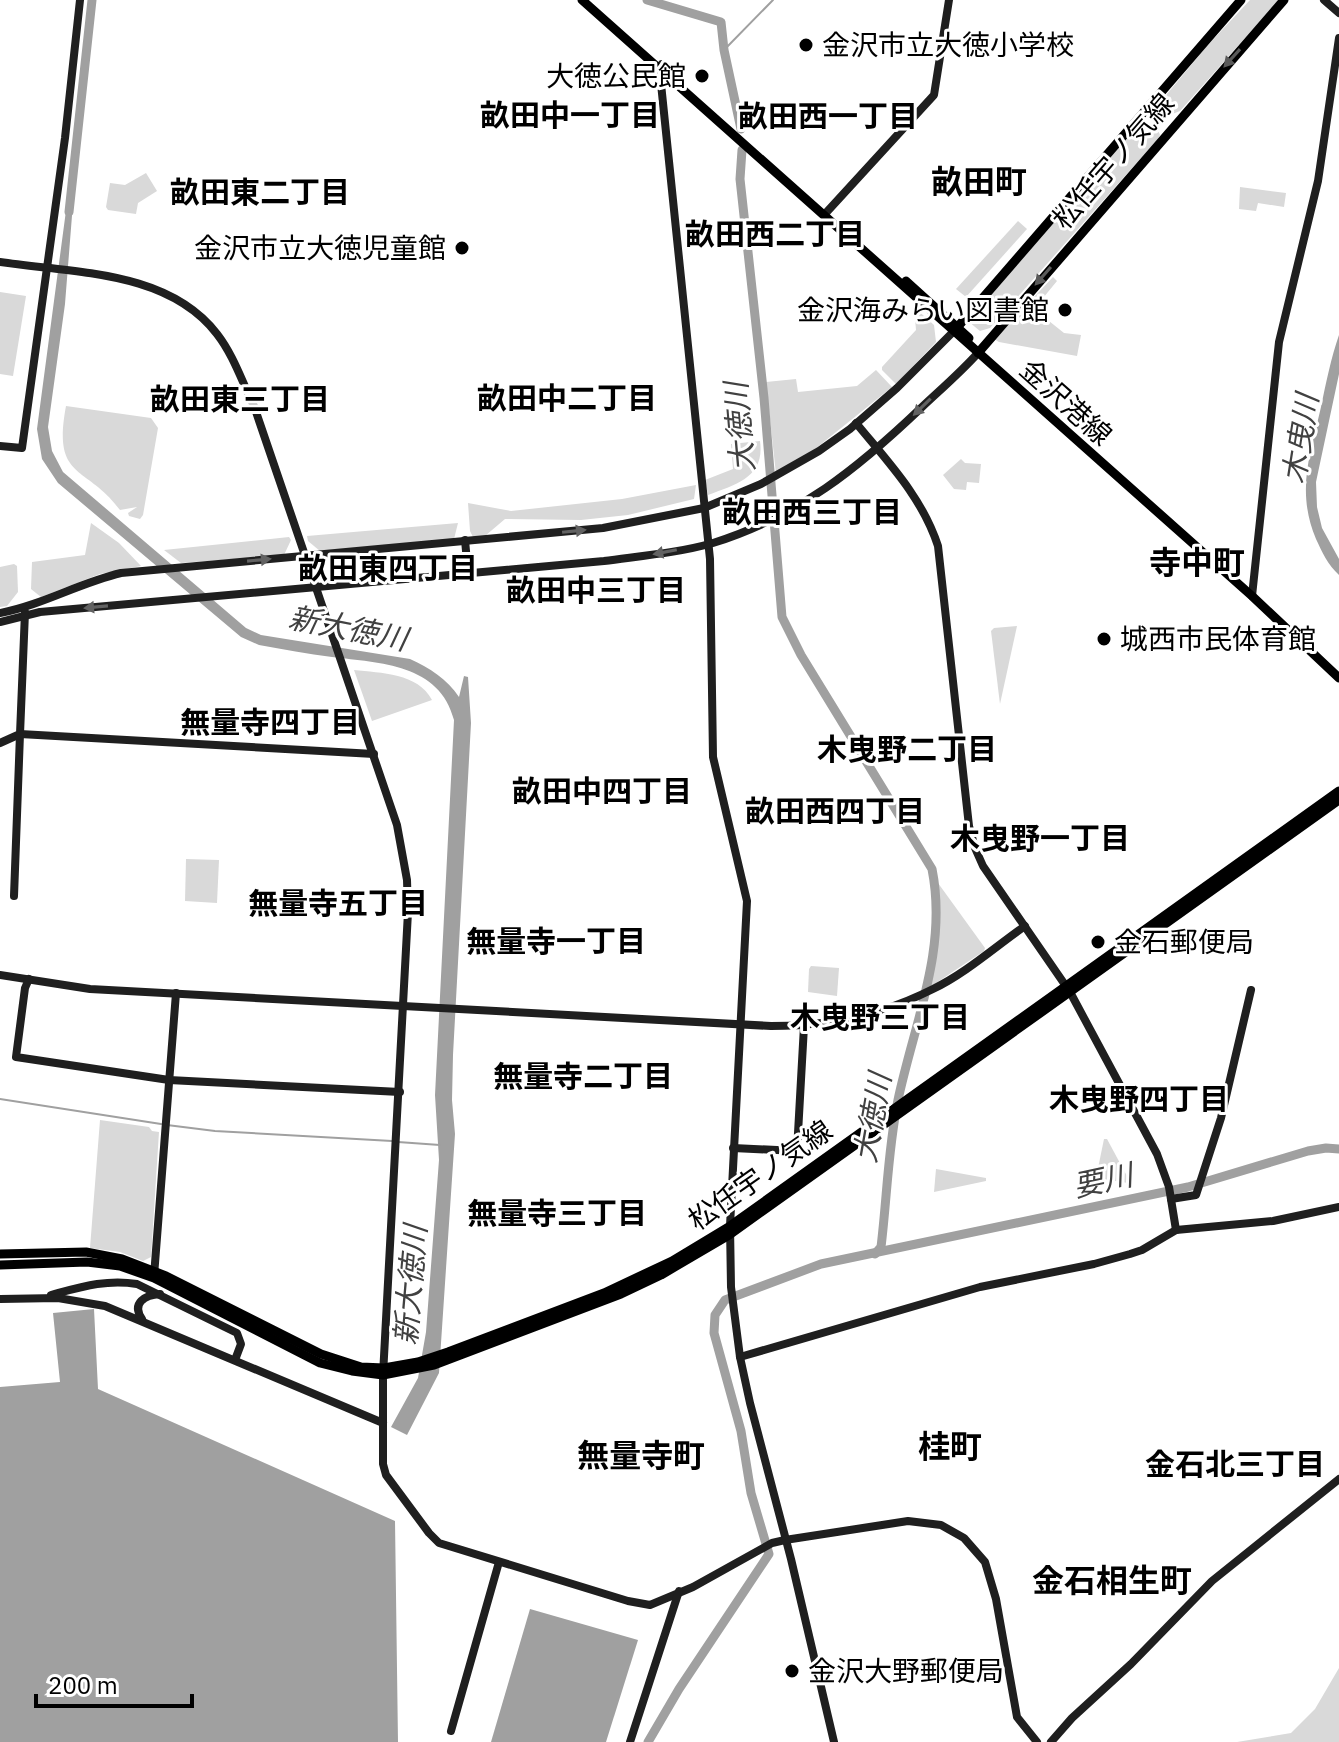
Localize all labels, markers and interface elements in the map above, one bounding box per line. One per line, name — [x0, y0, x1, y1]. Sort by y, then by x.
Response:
place label: 金沢市立大徳小学校 — [822, 26, 1074, 63]
marker: 金沢市立大徳小学校 — [797, 36, 815, 54]
one-way arrow — [1224, 48, 1241, 68]
place label: 大徳公民館 — [546, 57, 686, 94]
marker: 大徳公民館 — [693, 67, 711, 85]
street label: 松任宇ノ気線 — [1044, 85, 1182, 236]
district label: 畝田中一丁目 — [480, 95, 660, 134]
district label: 畝田西一丁目 — [738, 96, 918, 135]
district label: 畝田町 — [931, 160, 1027, 202]
district label: 畝田東二丁目 — [170, 172, 350, 211]
district label: 畝田西二丁目 — [685, 214, 865, 253]
place label: 金沢市立大徳児童館 — [194, 229, 446, 266]
marker: 金沢市立大徳児童館 — [453, 239, 471, 257]
one-way arrow — [1035, 266, 1053, 285]
place label: 金沢海みらい図書館 — [797, 291, 1049, 328]
marker: 金沢海みらい図書館 — [1056, 301, 1074, 319]
street label: 金沢港線 — [1012, 350, 1120, 453]
district label: 畝田中二丁目 — [477, 378, 657, 417]
water label: 大徳川 — [715, 378, 762, 474]
district label: 畝田東三丁目 — [150, 379, 330, 418]
water label: 木曳川 — [1273, 388, 1326, 486]
one-way arrow — [913, 398, 932, 416]
district label: 畝田西三丁目 — [722, 492, 902, 531]
one-way arrow — [562, 524, 587, 537]
district label: 寺中町 — [1149, 541, 1245, 583]
one-way arrow — [653, 547, 678, 559]
district label: 畝田東四丁目 — [298, 548, 478, 587]
one-way arrow — [247, 553, 272, 566]
district label: 畝田中三丁目 — [506, 570, 686, 609]
water label: 新大徳川 — [286, 597, 414, 659]
one-way arrow — [84, 601, 109, 614]
place label: 城西市民体育館 — [1120, 620, 1316, 657]
marker: 城西市民体育館 — [1095, 630, 1113, 648]
district label: 無量寺四丁目 — [180, 702, 360, 741]
district label: 木曳野二丁目 — [817, 729, 997, 768]
district label: 畝田中四丁目 — [512, 771, 692, 810]
district label: 畝田西四丁目 — [745, 791, 925, 830]
district label: 木曳野一丁目 — [950, 818, 1130, 857]
district label: 無量寺五丁目 — [248, 883, 428, 922]
district label: 無量寺一丁目 — [466, 921, 646, 960]
place label: 金石郵便局 — [1114, 923, 1254, 960]
marker: 金石郵便局 — [1089, 933, 1107, 951]
district label: 木曳野三丁目 — [790, 997, 970, 1036]
district label: 無量寺二丁目 — [493, 1056, 673, 1095]
water label: 大徳川 — [845, 1067, 899, 1165]
district label: 木曳野四丁目 — [1049, 1079, 1229, 1118]
street label: 松任宇ノ気線 — [680, 1111, 839, 1238]
water label: 要川 — [1069, 1154, 1139, 1205]
district label: 無量寺三丁目 — [467, 1193, 647, 1232]
water label: 新大徳川 — [385, 1220, 434, 1346]
district label: 桂町 — [918, 1425, 982, 1467]
district label: 無量寺町 — [577, 1434, 705, 1476]
district label: 金石北三丁目 — [1145, 1444, 1325, 1483]
district label: 金石相生町 — [1032, 1559, 1192, 1601]
place label: 金沢大野郵便局 — [808, 1652, 1004, 1689]
scale bar — [36, 1658, 192, 1708]
marker: 金沢大野郵便局 — [783, 1662, 801, 1680]
text: 200 m — [48, 1669, 118, 1701]

